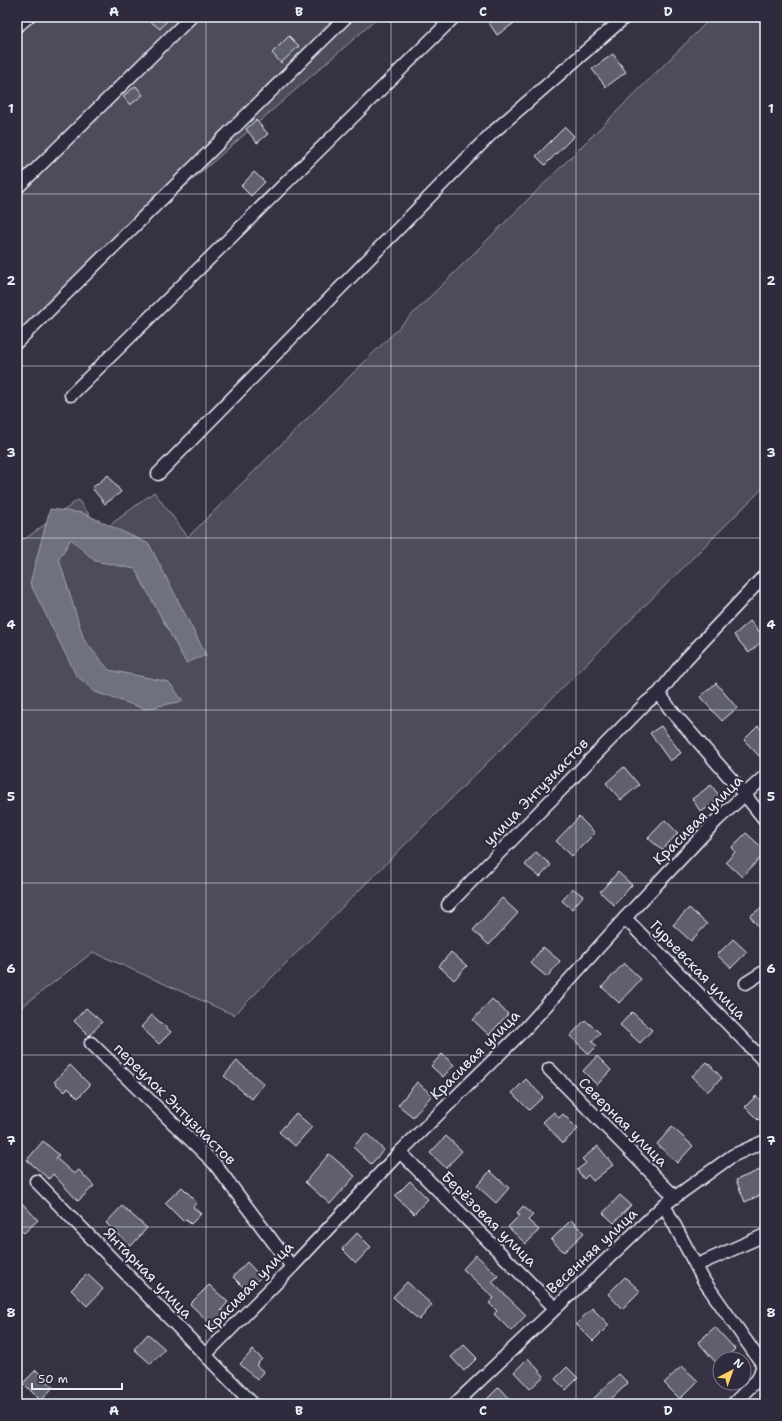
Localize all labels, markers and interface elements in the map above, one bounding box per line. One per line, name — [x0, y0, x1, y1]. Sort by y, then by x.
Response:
text: A — [109, 3, 119, 20]
text: B — [295, 3, 303, 20]
text: C — [479, 3, 487, 20]
text: D — [663, 3, 673, 20]
text: 1 — [8, 100, 14, 117]
text: 1 — [768, 100, 774, 117]
text: 2 — [6, 272, 16, 289]
text: 2 — [766, 272, 776, 289]
text: 3 — [6, 444, 16, 461]
text: 3 — [766, 444, 776, 461]
text: 4 — [6, 616, 16, 633]
text: 4 — [766, 616, 776, 633]
street label: улица Энтузиастов — [479, 734, 593, 850]
street label: Красивая улица — [649, 770, 748, 869]
text: 5 — [7, 788, 15, 805]
text: 5 — [767, 788, 775, 805]
street label: Гурьевская улица — [646, 916, 751, 1024]
text: 6 — [6, 960, 16, 977]
text: 6 — [766, 960, 776, 977]
street label: Красивая улица — [426, 1005, 525, 1104]
street label: переулок Энтузиастов — [110, 1039, 240, 1169]
street label: Северная улица — [574, 1073, 673, 1172]
text: 7 — [6, 1132, 16, 1149]
text: 7 — [766, 1132, 776, 1149]
street label: Берёзовая улица — [437, 1167, 542, 1272]
street label: Весенняя улица — [542, 1203, 642, 1298]
street label: Янтарная улица — [99, 1223, 197, 1323]
street label: Красивая улица — [200, 1237, 298, 1337]
text: 8 — [6, 1304, 16, 1321]
text: 8 — [766, 1304, 776, 1321]
north arrow — [712, 1351, 752, 1391]
text: N — [730, 1355, 747, 1373]
scale bar — [32, 1365, 122, 1391]
text: 50 m — [38, 1371, 68, 1387]
text: A — [109, 1402, 119, 1419]
text: B — [295, 1402, 303, 1419]
text: C — [479, 1402, 487, 1419]
text: D — [663, 1402, 673, 1419]

